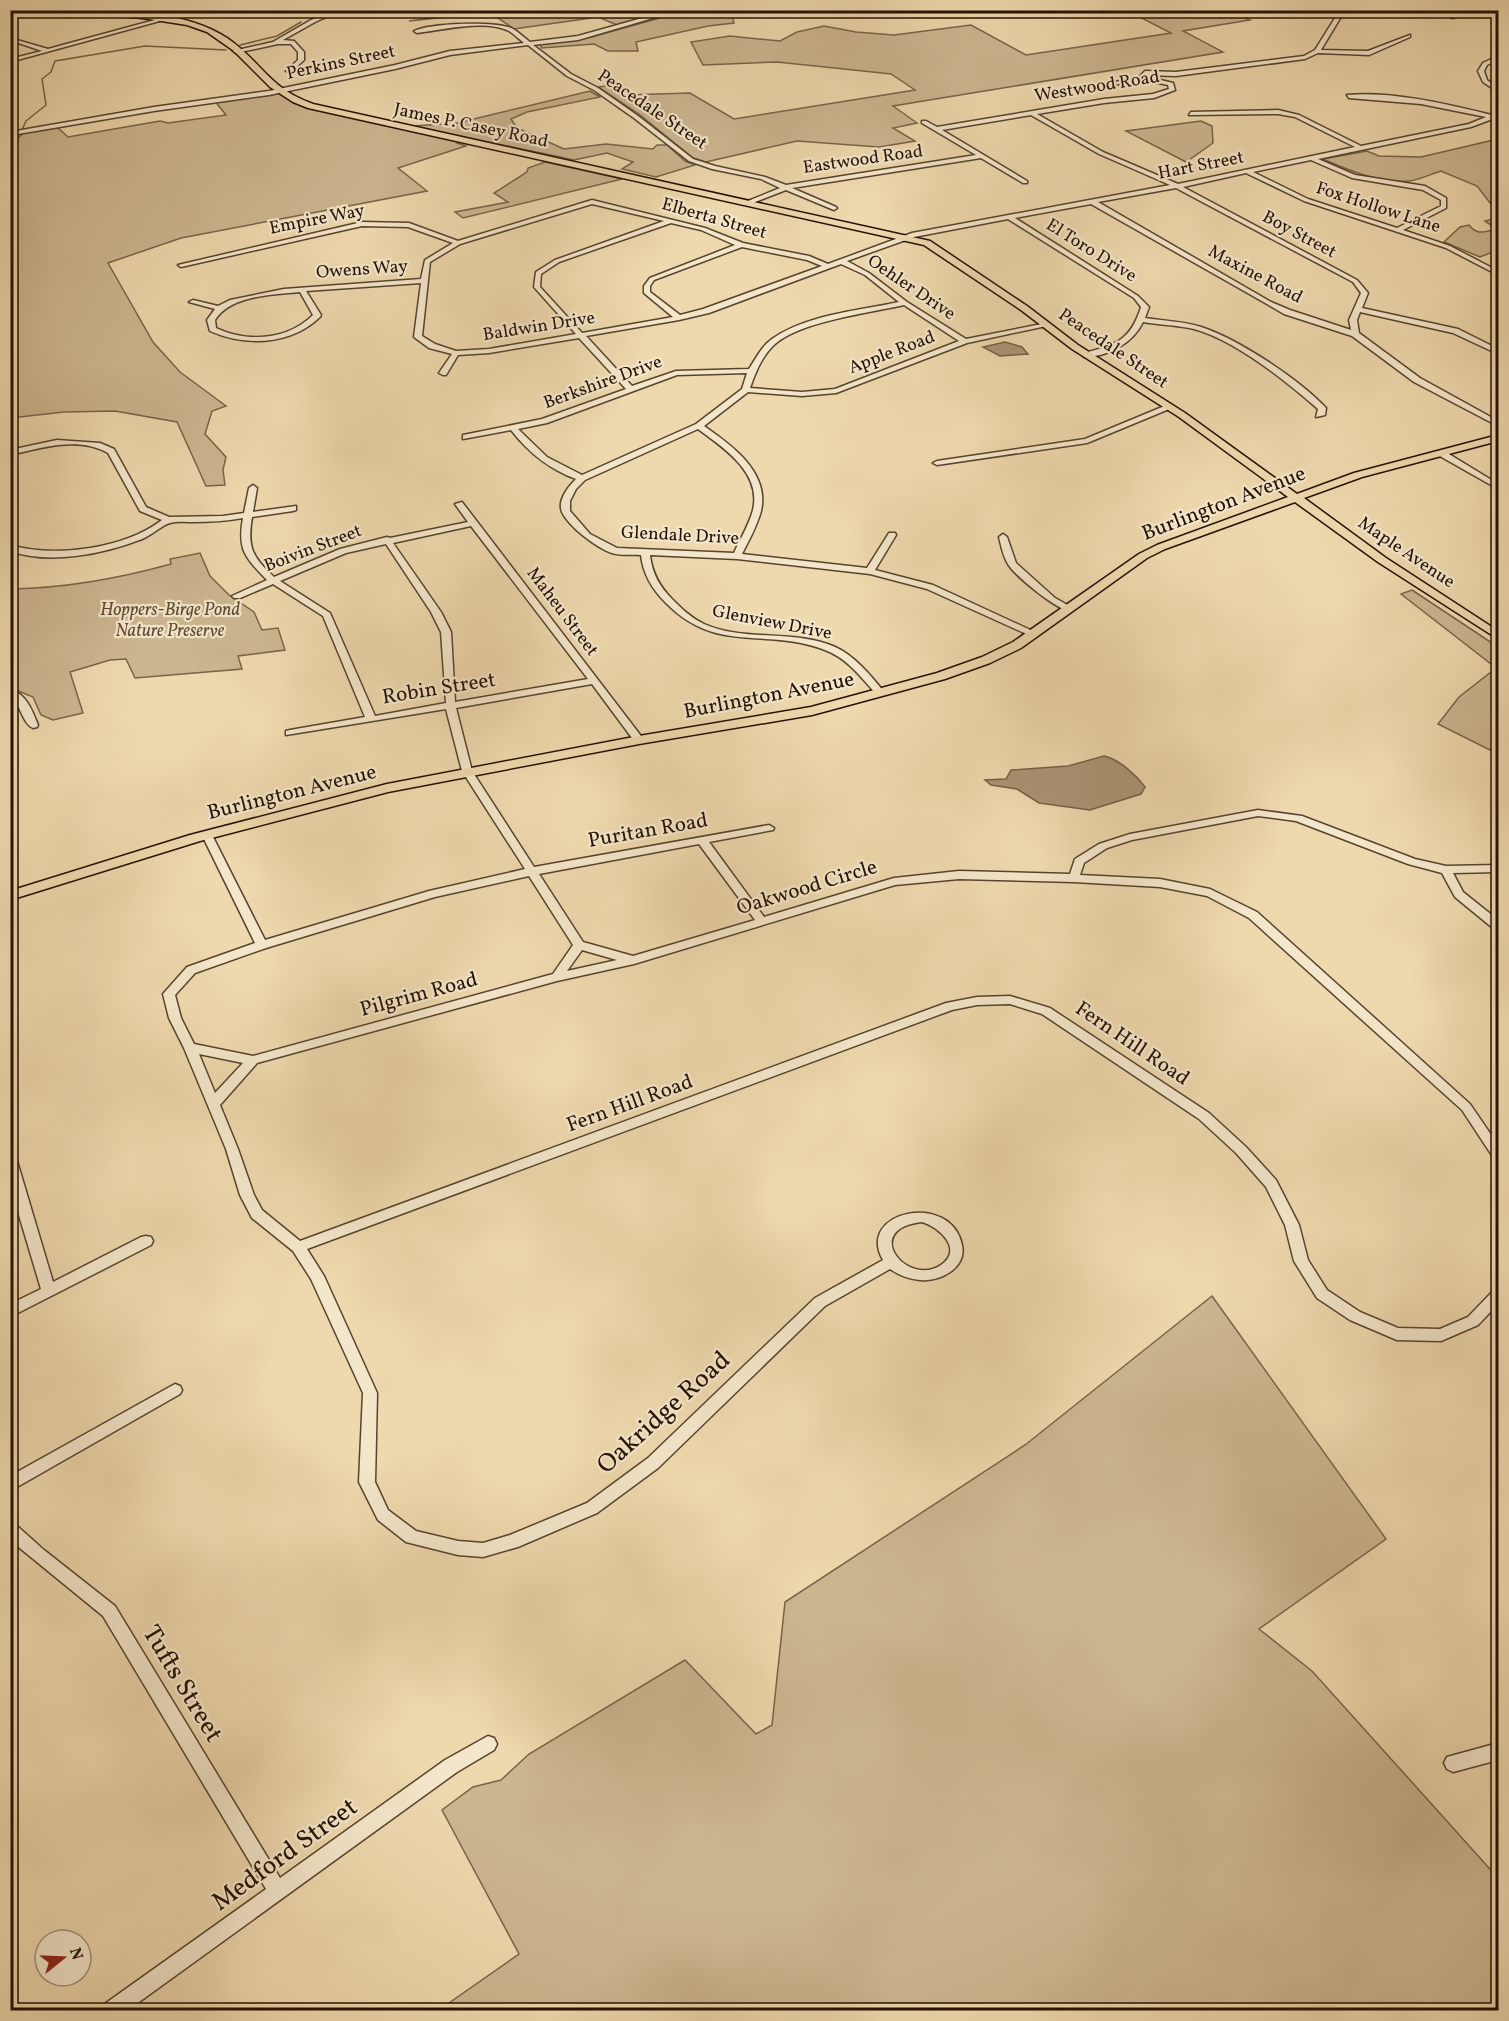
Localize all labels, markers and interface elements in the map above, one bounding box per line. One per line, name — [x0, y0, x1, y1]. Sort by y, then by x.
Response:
street label: Perkins Street — [284, 39, 398, 87]
street label: Peacedale Street — [592, 64, 712, 156]
street label: Westwood Road — [1033, 65, 1161, 109]
street label: James P. Casey Road — [391, 97, 551, 155]
street label: Eastwood Road — [801, 139, 925, 181]
street label: Hart Street — [1156, 145, 1246, 187]
street label: Fox Hollow Lane — [1312, 176, 1444, 240]
street label: Elberta Street — [659, 192, 769, 246]
street label: Empire Way — [267, 198, 367, 241]
street label: Boy Street — [1258, 205, 1340, 265]
street label: El Toro Drive — [1041, 213, 1141, 289]
street label: Maxine Road — [1203, 240, 1307, 310]
street label: Oehler Drive — [862, 249, 960, 327]
street label: Owens Way — [315, 254, 409, 286]
street label: Peacedale Street — [1053, 303, 1173, 395]
street label: Baldwin Drive — [481, 306, 597, 348]
street label: Apple Road — [845, 325, 939, 381]
street label: Berkshire Drive — [540, 350, 666, 416]
street label: Burlington Avenue — [1138, 459, 1310, 549]
street label: Maple Avenue — [1352, 511, 1460, 595]
street label: Boivin Street — [261, 519, 365, 579]
street label: Glendale Drive — [620, 520, 740, 552]
street label: Maheu Street — [520, 562, 604, 662]
park label: Hoppers-Birge Pond Nature Preserve — [100, 598, 240, 644]
street label: Glenview Drive — [710, 599, 834, 647]
street label: Burlington Avenue — [681, 665, 857, 727]
street label: Robin Street — [380, 666, 498, 712]
street label: Burlington Avenue — [204, 758, 380, 828]
street label: Puritan Road — [586, 806, 710, 856]
street label: Oakwood Circle — [733, 853, 881, 923]
street label: Pilgrim Road — [357, 965, 481, 1025]
street label: Fern Hill Road — [1069, 995, 1195, 1093]
street label: Fern Hill Road — [563, 1068, 697, 1140]
street label: Oakridge Road — [589, 1343, 739, 1483]
street label: Tufts Street — [133, 1619, 231, 1749]
street label: Medford Street — [205, 1790, 365, 1920]
north arrow — [33, 1928, 93, 1988]
text: N — [63, 1945, 88, 1963]

